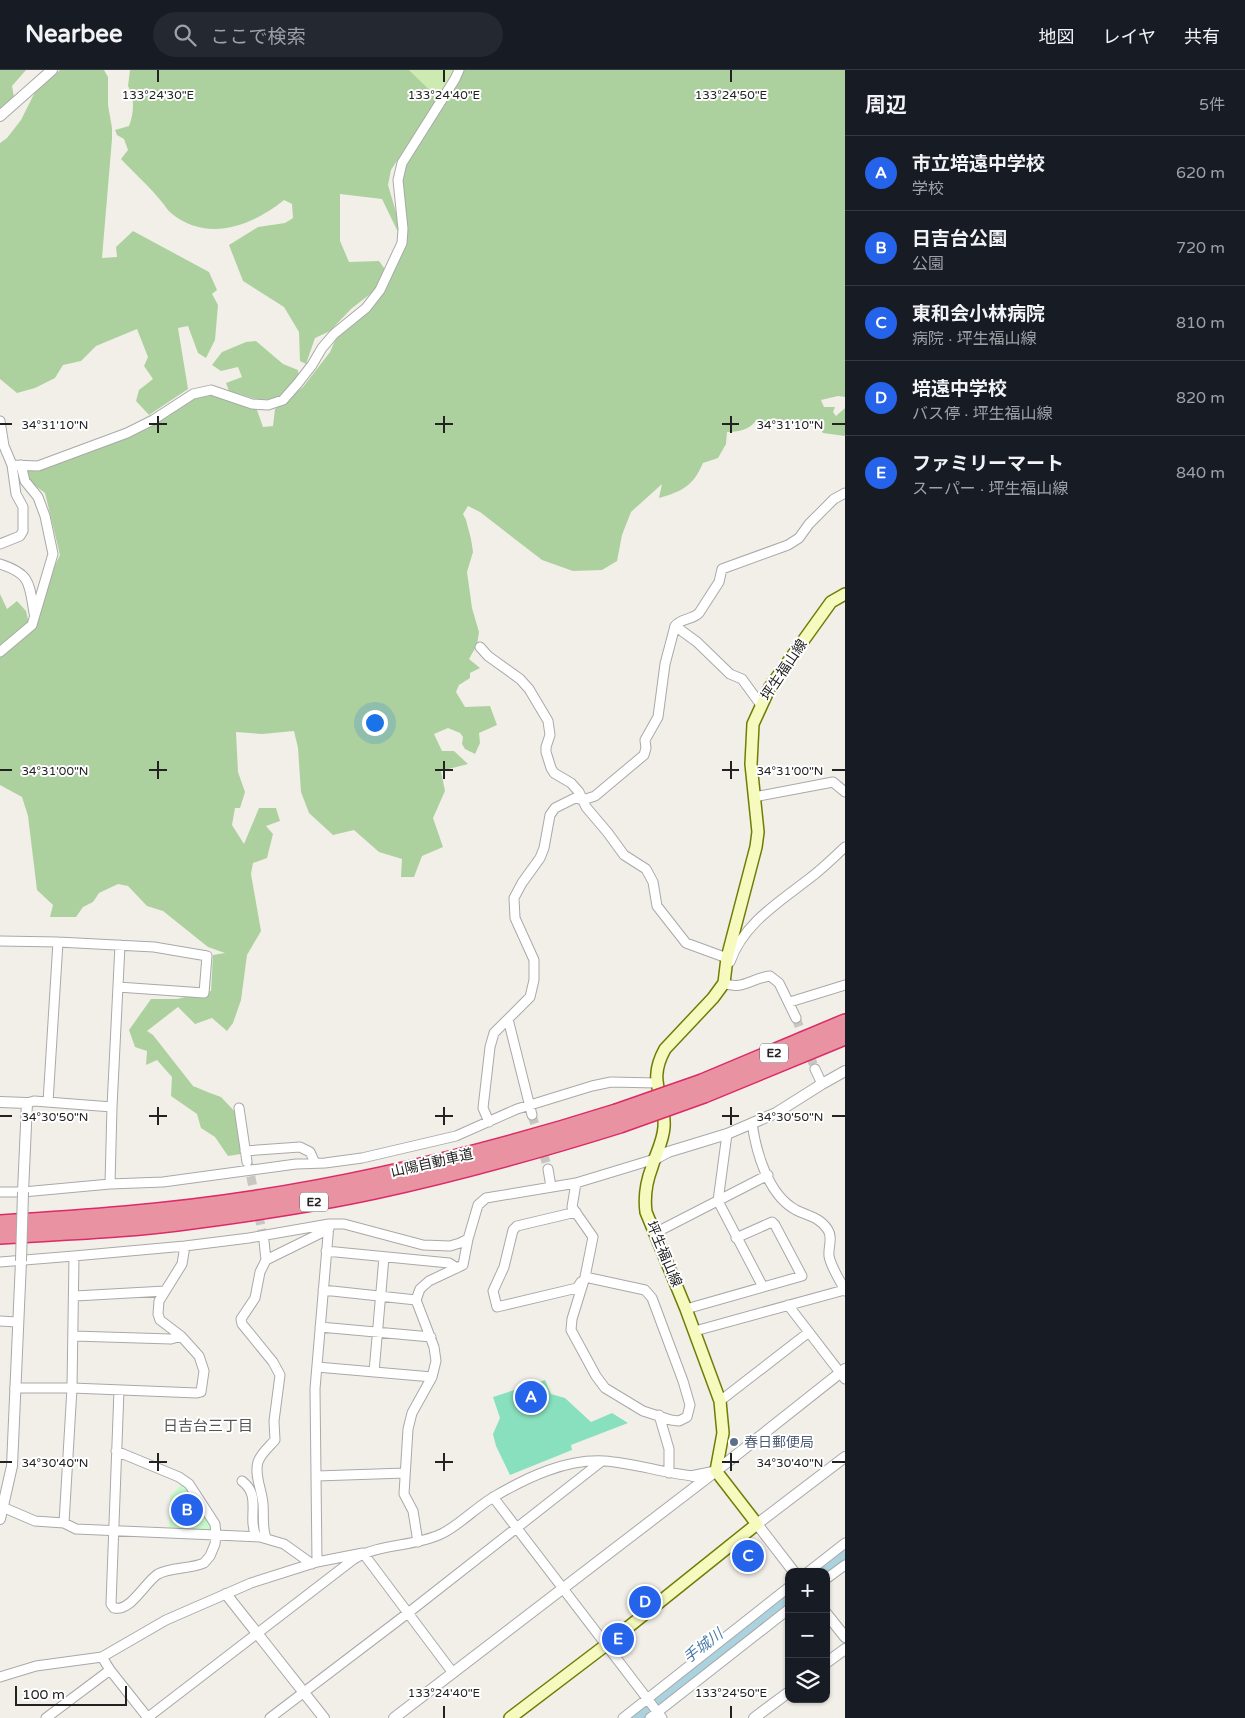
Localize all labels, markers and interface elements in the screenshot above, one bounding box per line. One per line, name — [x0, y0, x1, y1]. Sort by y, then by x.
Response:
search box — [153, 12, 503, 57]
text: Nearbee — [25, 20, 123, 49]
icon: search — [171, 21, 199, 49]
text: ここで検索 — [211, 26, 306, 48]
text: 地図 — [1039, 26, 1075, 48]
text: レイヤ — [1103, 26, 1156, 48]
text: 共有 — [1184, 26, 1220, 48]
text: 133°24'30"E — [122, 88, 195, 102]
text: 133°24'40"E — [408, 88, 481, 102]
text: 133°24'50"E — [695, 88, 768, 102]
text: 周辺 — [865, 93, 907, 118]
text: 5件 — [1199, 95, 1225, 115]
text: 市立培遠中学校 — [912, 153, 1045, 175]
text: A — [875, 163, 887, 183]
text: 620 m — [1176, 163, 1225, 183]
text: 学校 — [912, 179, 944, 199]
text: 日吉台公園 — [912, 228, 1007, 250]
text: B — [875, 238, 887, 258]
text: 720 m — [1176, 238, 1225, 258]
text: 公園 — [912, 254, 944, 274]
text: 東和会小林病院 — [912, 303, 1045, 325]
text: C — [875, 313, 887, 333]
text: 810 m — [1176, 313, 1225, 333]
text: 病院 · 坪生福山線 — [912, 329, 1036, 349]
text: 培遠中学校 — [912, 378, 1007, 400]
text: D — [875, 388, 887, 408]
text: 820 m — [1176, 388, 1225, 408]
text: バス停 · 坪生福山線 — [912, 404, 1052, 424]
text: 34°31'10"N — [22, 418, 89, 432]
text: 34°31'10"N — [757, 418, 824, 432]
text: ファミリーマート — [912, 453, 1064, 475]
text: E — [876, 463, 886, 483]
text: 840 m — [1176, 463, 1225, 483]
text: スーパー · 坪生福山線 — [912, 479, 1068, 499]
street label: 坪生福山線 — [757, 636, 811, 704]
your location — [362, 710, 388, 736]
text: 34°31'00"N — [22, 764, 89, 778]
text: 34°31'00"N — [757, 764, 824, 778]
road number: E2 — [760, 1044, 788, 1062]
text: 34°30'50"N — [22, 1110, 89, 1124]
text: 34°30'50"N — [757, 1110, 824, 1124]
street label: 山陽自動車道 — [389, 1145, 475, 1181]
road number: E2 — [300, 1192, 328, 1212]
street label: 坪生福山線 — [643, 1218, 685, 1290]
pin: A — [515, 1378, 547, 1416]
district label: 日吉台三丁目 — [163, 1417, 253, 1435]
place label: 春日郵便局 — [744, 1434, 814, 1451]
marker: 春日郵便局 — [728, 1436, 740, 1448]
text: 34°30'40"N — [22, 1456, 89, 1470]
text: 34°30'40"N — [757, 1456, 824, 1470]
pin: B — [171, 1491, 203, 1529]
pin: C — [732, 1537, 764, 1575]
map controls — [785, 1568, 830, 1703]
button: + — [785, 1568, 830, 1613]
pin: D — [629, 1583, 661, 1621]
button: − — [785, 1613, 830, 1658]
pin: E — [602, 1620, 634, 1658]
water label: 手城川 — [680, 1624, 728, 1667]
button: layers — [785, 1658, 830, 1703]
scale bar — [15, 1683, 128, 1706]
text: 100 m — [22, 1686, 65, 1703]
text: 133°24'40"E — [408, 1686, 481, 1700]
text: 133°24'50"E — [695, 1686, 768, 1700]

